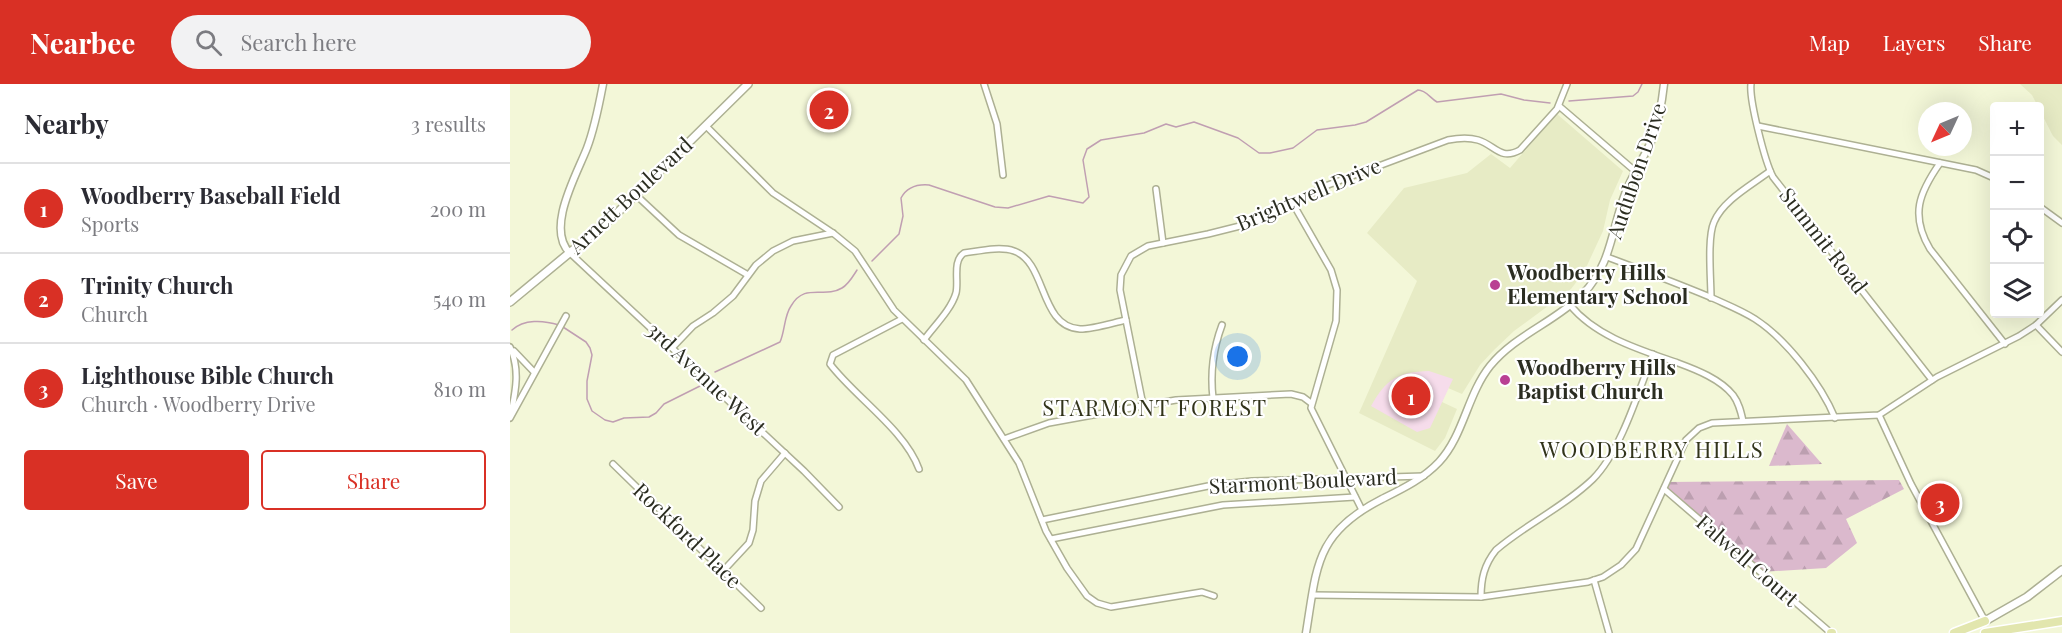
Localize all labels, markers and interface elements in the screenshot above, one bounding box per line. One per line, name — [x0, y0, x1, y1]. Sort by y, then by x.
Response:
search box — [171, 15, 591, 69]
text: Nearbee — [30, 24, 135, 61]
icon: search — [192, 26, 225, 59]
text: Search here — [240, 27, 357, 57]
text: Map — [1809, 28, 1850, 56]
text: Layers — [1883, 28, 1945, 56]
text: Share — [1978, 28, 2032, 56]
pin: 2 — [810, 87, 848, 132]
street label: Audubon Drive — [1598, 99, 1671, 243]
north arrow — [1918, 102, 1972, 156]
map controls — [1990, 102, 2044, 318]
button: + — [1990, 102, 2044, 156]
text: Nearby — [24, 106, 109, 141]
text: 3 results — [411, 110, 486, 137]
street label: Arnett Boulevard — [561, 130, 698, 260]
street label: Brightwell Drive — [1232, 150, 1385, 236]
button: − — [1990, 156, 2044, 210]
text: Woodberry Baseball Field — [81, 180, 341, 210]
street label: Summit Road — [1774, 181, 1875, 298]
text: 1 — [40, 195, 47, 222]
text: 200 m — [430, 195, 486, 222]
text: Sports — [81, 210, 139, 237]
button: locate — [1990, 210, 2044, 264]
place label: Woodberry Hills Elementary School — [1506, 257, 1689, 309]
button: layers — [1990, 264, 2044, 318]
text: Trinity Church — [81, 270, 233, 300]
marker: Woodberry Hills Elementary School — [1488, 278, 1502, 292]
text: 2 — [38, 285, 49, 312]
text: 540 m — [433, 285, 486, 312]
text: Church — [81, 300, 148, 327]
street label: 3rd Avenue West — [642, 315, 774, 441]
your location — [1223, 342, 1252, 371]
place label: Woodberry Hills Baptist Church — [1516, 352, 1676, 404]
text: Lighthouse Bible Church — [81, 360, 334, 390]
marker: Woodberry Hills Baptist Church — [1498, 373, 1512, 387]
pin: 1 — [1392, 374, 1430, 418]
text: 3 — [39, 375, 48, 402]
text: 810 m — [433, 375, 486, 402]
text: Church · Woodberry Drive — [81, 390, 316, 417]
district label: STARMONT FOREST — [1042, 392, 1268, 422]
district label: WOODBERRY HILLS — [1539, 434, 1764, 464]
button: Save — [24, 450, 249, 510]
button: Share — [261, 450, 486, 510]
street label: Starmont Boulevard — [1208, 461, 1398, 499]
street label: Rockford Place — [628, 476, 749, 594]
pin: 3 — [1920, 480, 1960, 526]
street label: Falwell Court — [1691, 507, 1806, 612]

